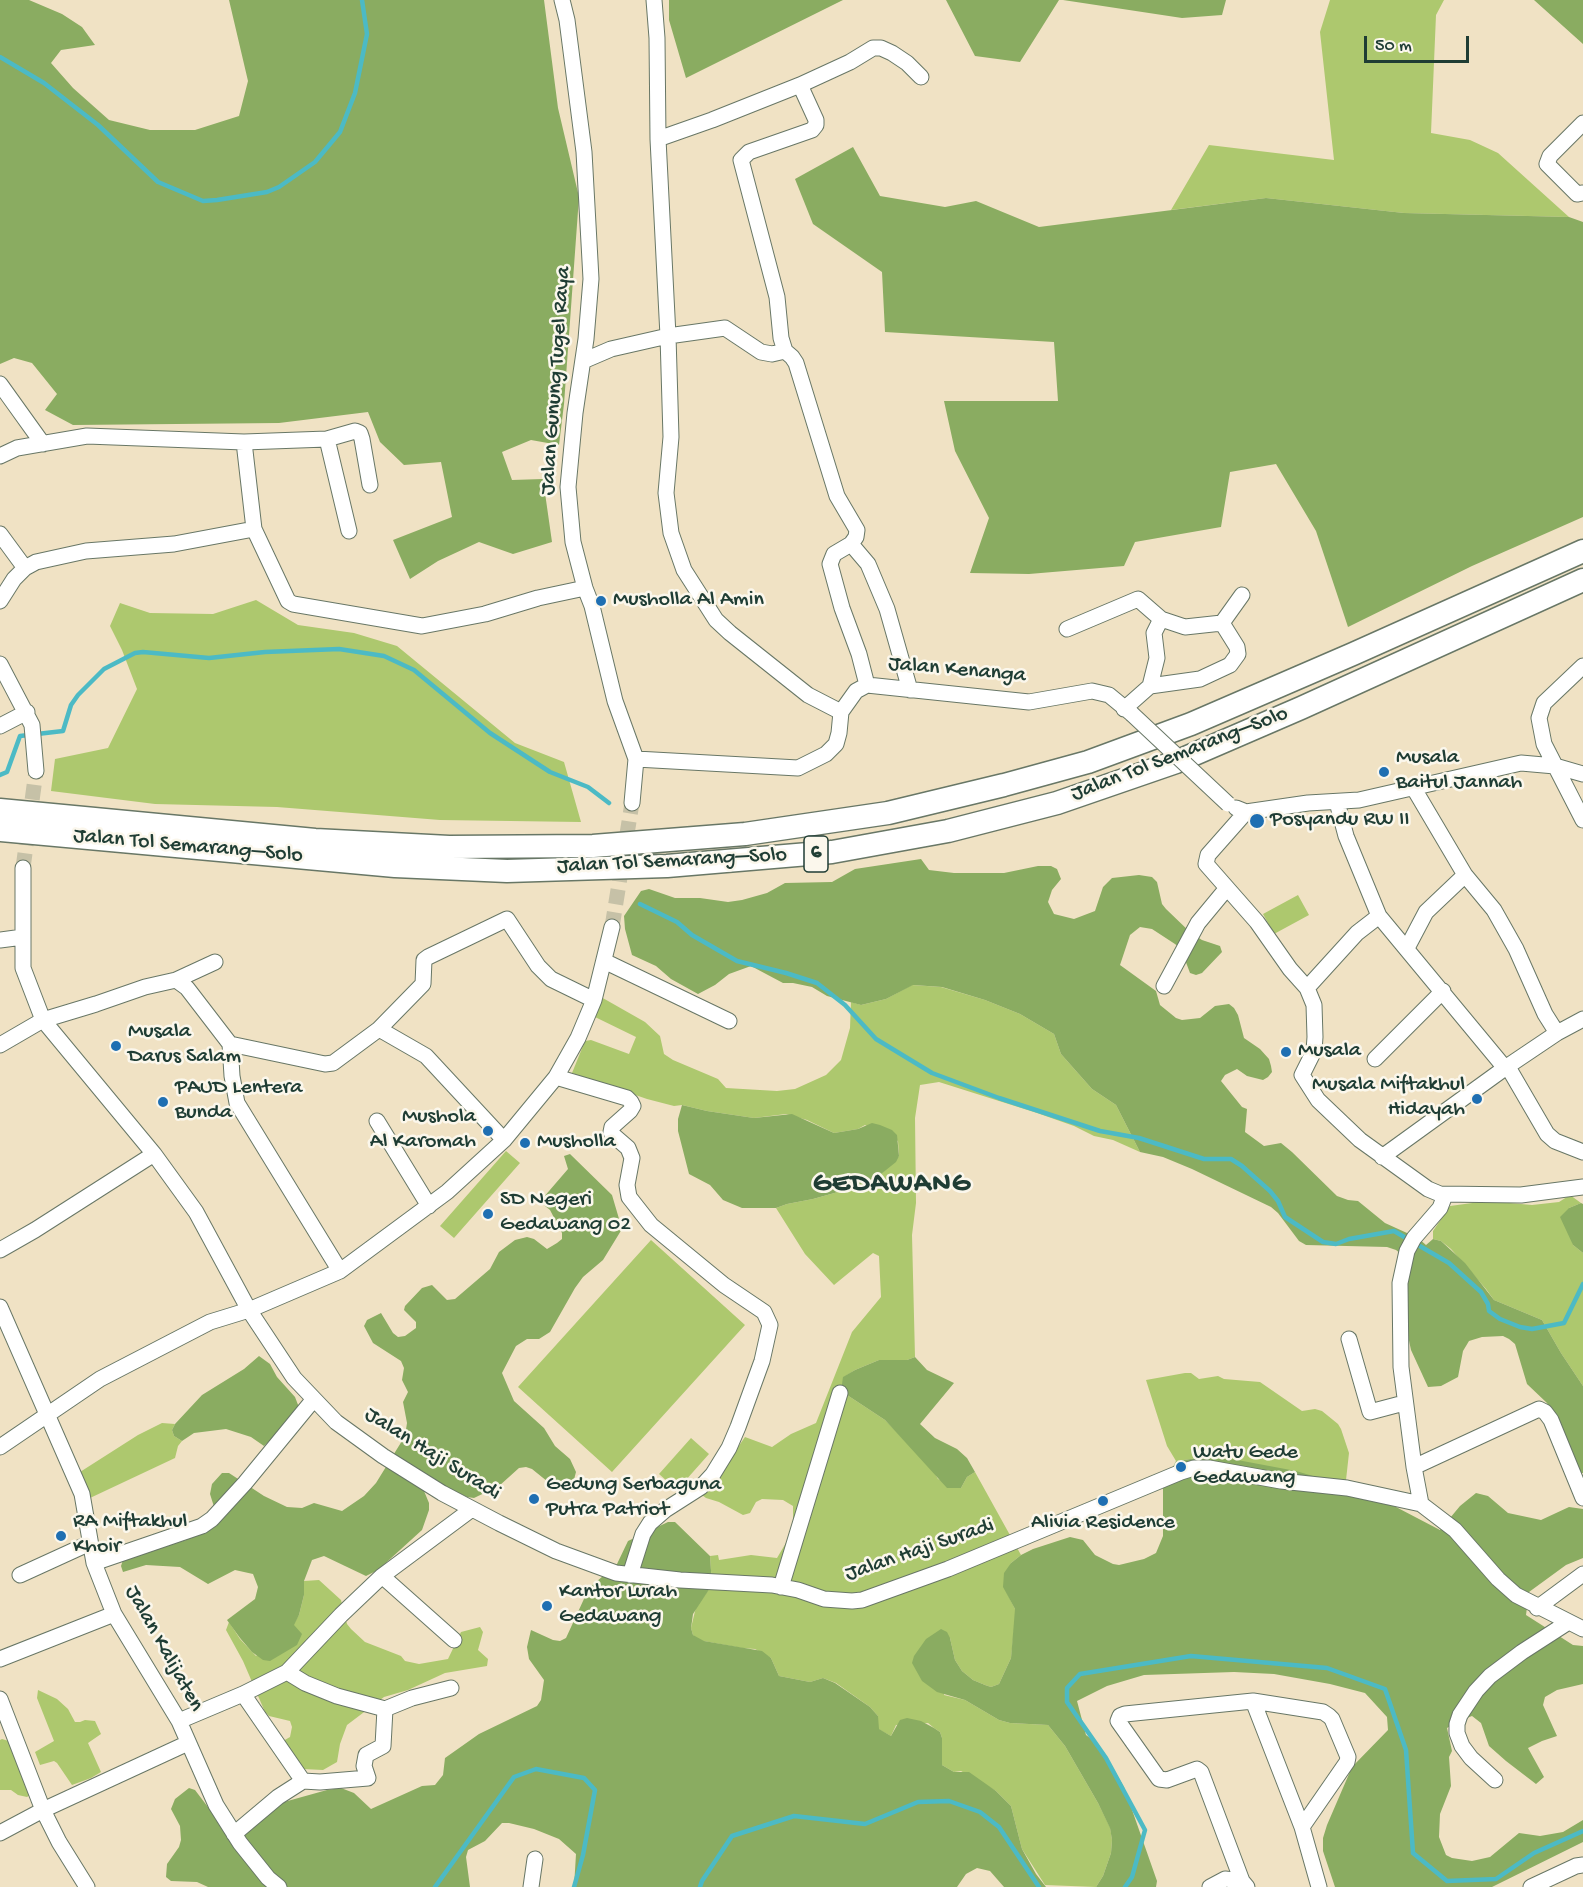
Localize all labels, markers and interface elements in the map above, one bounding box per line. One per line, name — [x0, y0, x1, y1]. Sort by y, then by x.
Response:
scale bar — [1367, 24, 1472, 62]
text: 50 m — [1375, 36, 1412, 57]
street label: Jalan Gunung Tugel Raya — [536, 266, 578, 496]
place label: Musholla Al Amin — [613, 588, 764, 614]
marker: Musholla Al Amin — [594, 594, 608, 608]
street label: Jalan Kenanga — [887, 652, 1027, 690]
street label: Jalan Tol Semarang–Solo — [1068, 701, 1292, 809]
place label: Musala Baitul Jannah — [1396, 746, 1522, 798]
marker: Musala Baitul Jannah — [1377, 765, 1391, 779]
place label: Posyandu RW II — [1270, 808, 1410, 834]
marker: Posyandu RW II — [1248, 812, 1266, 830]
street label: Jalan Tol Semarang–Solo — [72, 824, 304, 870]
road number: 6 — [804, 836, 828, 872]
street label: Jalan Tol Semarang–Solo — [556, 843, 788, 881]
place label: Musala Darus Salam — [128, 1020, 241, 1072]
marker: Musala Darus Salam — [109, 1039, 123, 1053]
place label: Musala — [1298, 1039, 1361, 1065]
marker: Musala — [1279, 1045, 1293, 1059]
place label: Musala Miftakhul Hidayah — [1312, 1073, 1465, 1124]
place label: PAUD Lentera Bunda — [175, 1076, 303, 1128]
marker: Musala Miftakhul Hidayah — [1470, 1092, 1484, 1106]
marker: PAUD Lentera Bunda — [156, 1095, 170, 1109]
place label: Mushola Al Karomah — [370, 1105, 476, 1156]
marker: Mushola Al Karomah — [481, 1124, 495, 1138]
place label: Musholla — [537, 1130, 616, 1156]
marker: Musholla — [518, 1136, 532, 1150]
district label: GEDAWANG — [813, 1169, 971, 1203]
place label: SD Negeri Gedawang 02 — [500, 1188, 631, 1240]
marker: SD Negeri Gedawang 02 — [481, 1207, 495, 1221]
street label: Jalan Haji Suradi — [359, 1402, 505, 1508]
place label: Watu Gede Gedawang — [1193, 1441, 1298, 1492]
marker: Watu Gede Gedawang — [1174, 1460, 1188, 1474]
place label: Gedung Serbaguna Putra Patriot — [546, 1473, 721, 1524]
marker: Gedung Serbaguna Putra Patriot — [527, 1492, 541, 1506]
marker: Alivia Residence — [1096, 1494, 1110, 1508]
place label: RA Miftakhul Khoir — [73, 1510, 187, 1562]
place label: Alivia Residence — [1031, 1511, 1175, 1537]
street label: Jalan Haji Suradi — [842, 1513, 998, 1589]
marker: RA Miftakhul Khoir — [54, 1529, 68, 1543]
place label: Kantor Lurah Gedawang — [559, 1580, 677, 1632]
street label: Jalan Kalijaten — [118, 1581, 208, 1717]
marker: Kantor Lurah Gedawang — [540, 1599, 554, 1613]

